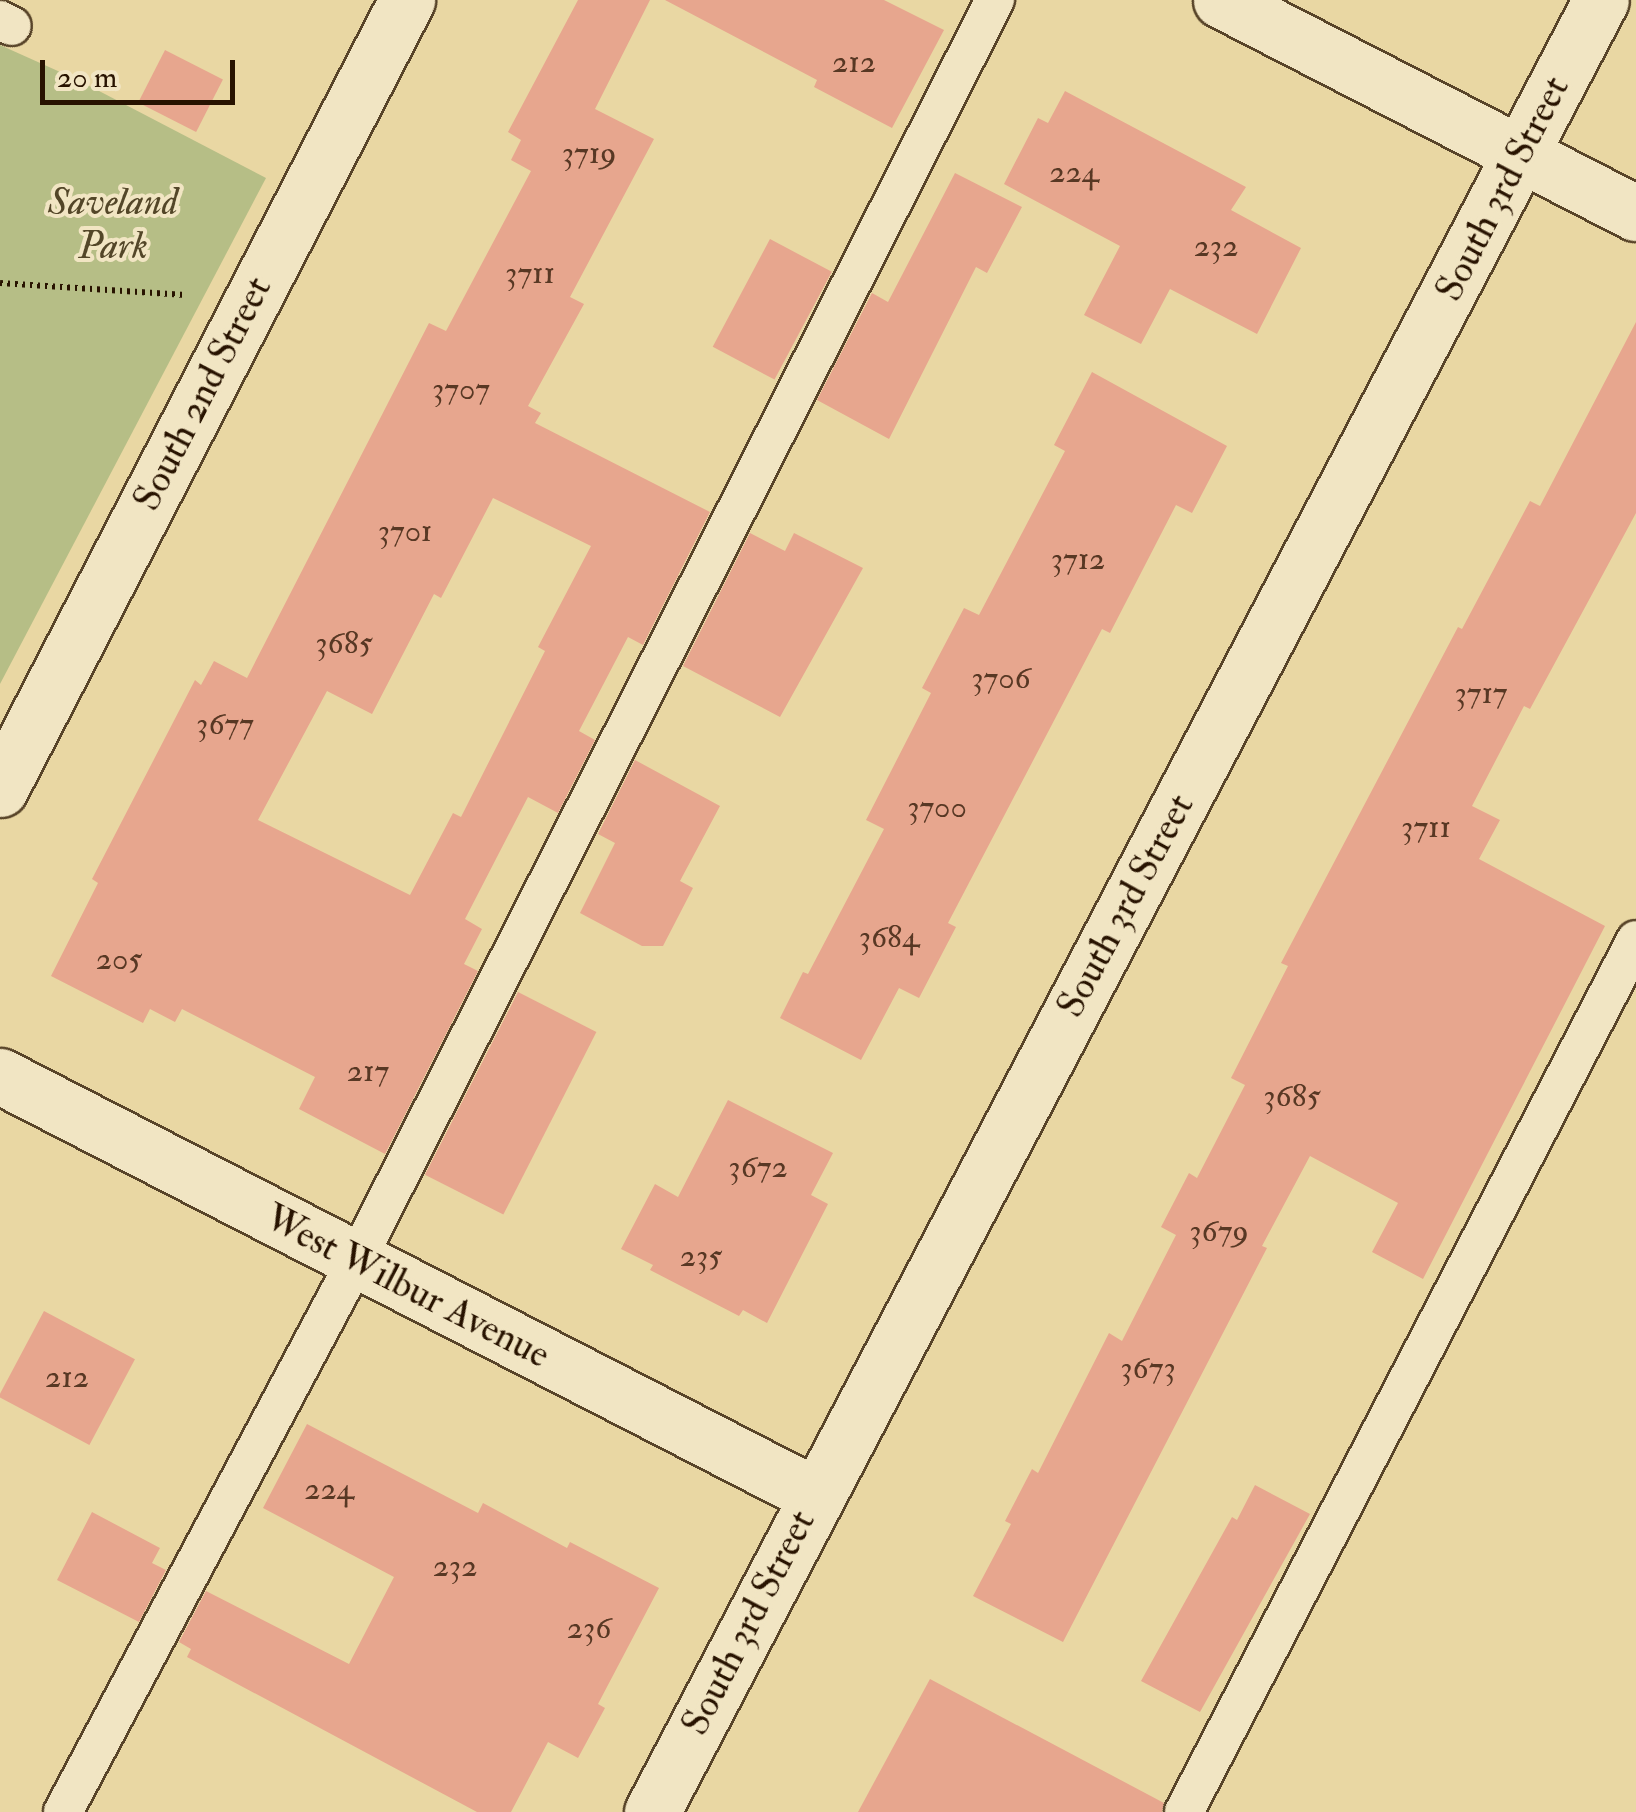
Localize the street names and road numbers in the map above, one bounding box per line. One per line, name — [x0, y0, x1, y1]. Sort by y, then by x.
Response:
street label: South 3rd Street — [1427, 69, 1579, 309]
street label: South 2nd Street — [125, 269, 281, 519]
street label: South 3rd Street — [1048, 787, 1204, 1025]
street label: West Wilbur Avenue — [257, 1196, 557, 1378]
street label: South 3rd Street — [673, 1503, 825, 1743]

